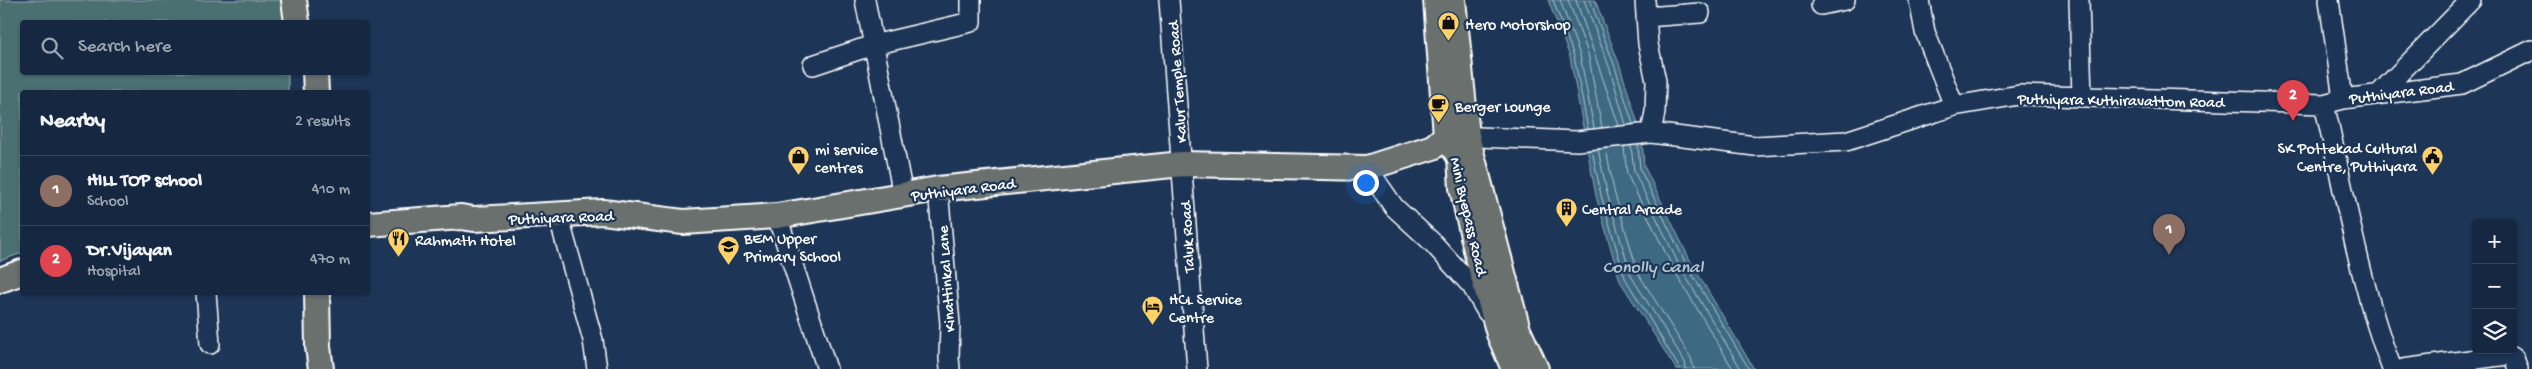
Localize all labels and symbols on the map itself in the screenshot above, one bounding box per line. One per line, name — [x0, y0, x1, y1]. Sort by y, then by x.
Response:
shop icon: Hero Motorshop — [1437, 11, 1461, 42]
place label: Hero Motorshop — [1465, 17, 1571, 36]
street label: Kalur Temple Road — [1166, 18, 1193, 143]
street label: Puthiyara Road — [2347, 78, 2456, 110]
pin: 2 — [2277, 80, 2309, 121]
street label: Puthiyara Kuthiravattom Road — [2016, 91, 2226, 114]
cafe icon: Berger Lounge — [1427, 93, 1451, 124]
place label: Berger Lounge — [1454, 99, 1551, 118]
place label: SK Pottekad Cultural Centre, Puthiyara — [2278, 141, 2418, 178]
place label: mi service centres — [815, 142, 878, 179]
public building icon: SK Pottekad Cultural Centre, Puthiyara — [2421, 144, 2445, 175]
shop icon: mi service centres — [787, 145, 811, 176]
street label: Mini Byepass Road — [1444, 156, 1490, 279]
your location — [1353, 170, 1379, 196]
street label: Puthiyara Road — [909, 175, 1018, 207]
building icon: Central Arcade — [1554, 196, 1578, 227]
street label: Taluk Road — [1178, 199, 1201, 274]
place label: Central Arcade — [1582, 202, 1683, 221]
street label: Puthiyara Road — [507, 208, 616, 231]
pin: 1 — [2153, 214, 2185, 255]
street label: Kinattinkal Lane — [935, 224, 962, 333]
restaurant icon: Rahmath Hotel — [387, 227, 411, 258]
place label: BEM Upper Primary School — [743, 231, 841, 268]
place label: Rahmath Hotel — [415, 233, 516, 252]
school or university icon: BEM Upper Primary School — [716, 234, 740, 265]
water label: Conolly Canal — [1603, 258, 1704, 279]
place label: HCL Service Centre — [1169, 292, 1243, 329]
hotel icon: HCL Service Centre — [1141, 295, 1165, 326]

